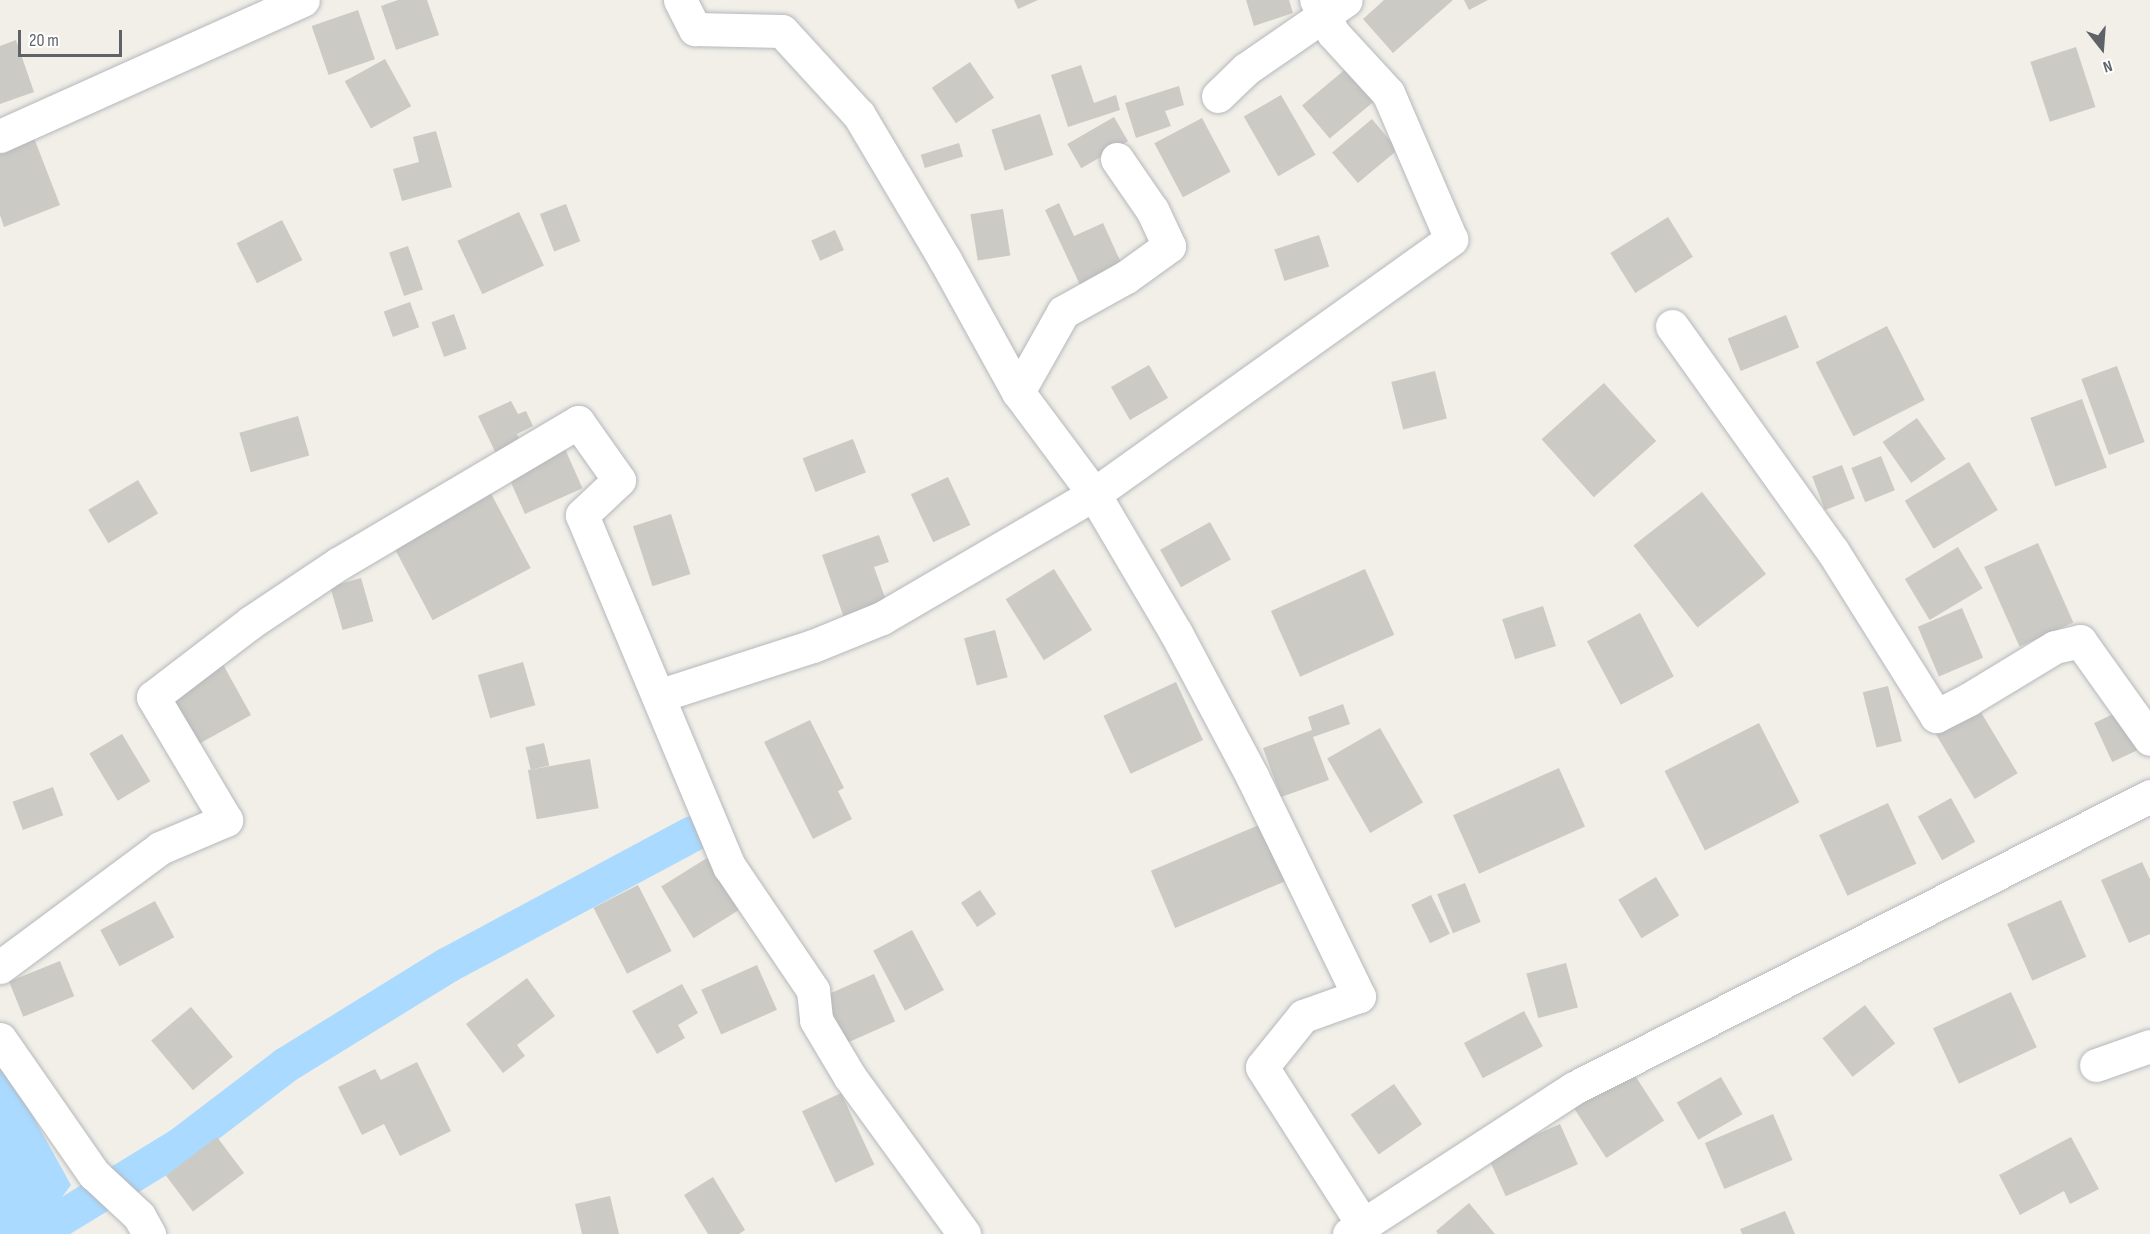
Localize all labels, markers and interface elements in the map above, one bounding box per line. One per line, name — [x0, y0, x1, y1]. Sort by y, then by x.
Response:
scale bar — [21, 18, 124, 56]
north arrow — [2072, 18, 2132, 78]
text: 20 m — [29, 30, 59, 51]
text: N — [2101, 55, 2114, 76]

